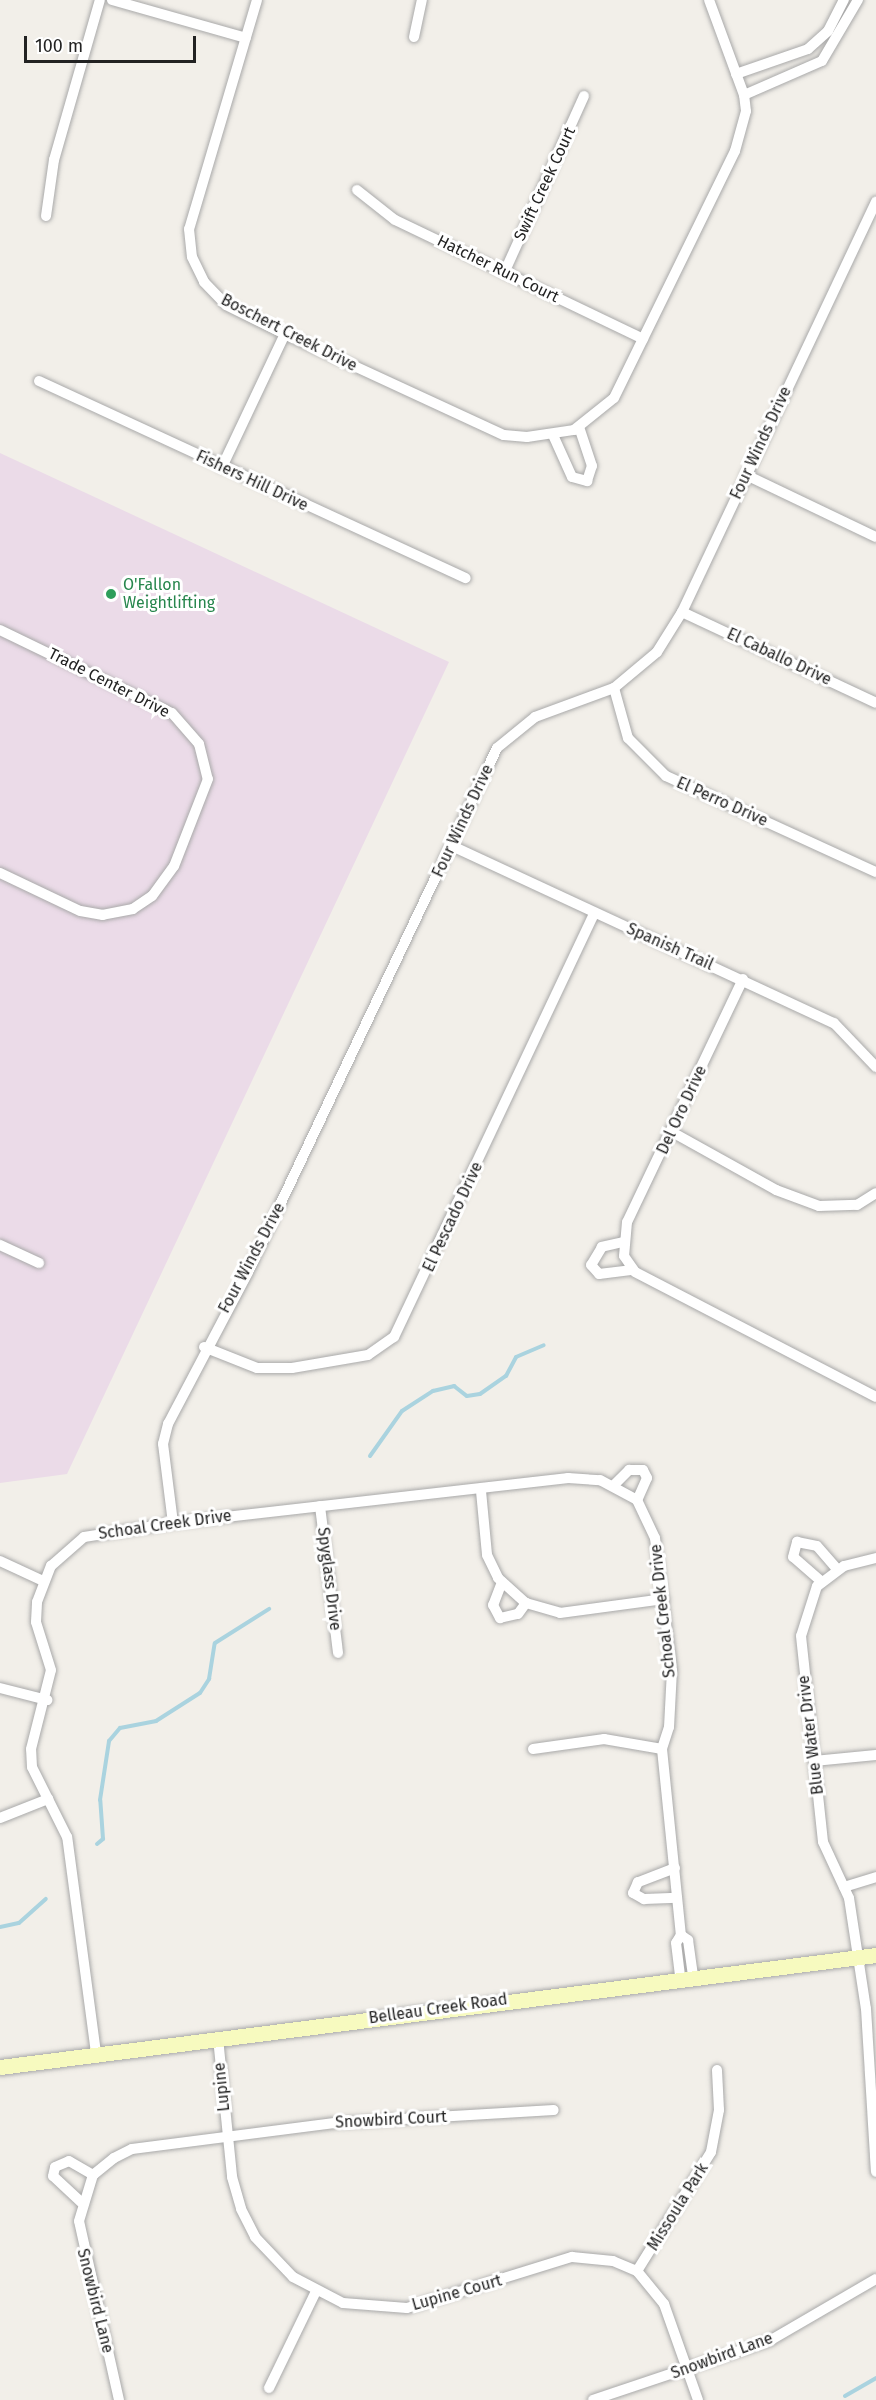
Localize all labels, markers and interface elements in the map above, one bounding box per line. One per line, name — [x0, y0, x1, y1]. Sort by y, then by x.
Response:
scale bar — [27, 24, 200, 62]
text: 100 m — [35, 35, 83, 57]
street label: Swift Creek Court — [510, 124, 580, 244]
street label: Hatcher Run Court — [434, 231, 562, 307]
street label: Boschert Creek Drive — [218, 290, 360, 376]
street label: Four Winds Drive — [726, 384, 796, 502]
street label: Fishers Hill Drive — [193, 447, 311, 515]
place label: O'Fallon Weightlifting — [123, 575, 215, 613]
marker: O'Fallon Weightlifting — [104, 587, 118, 601]
street label: El Caballo Drive — [724, 624, 834, 690]
street label: Trade Center Drive — [45, 644, 173, 722]
street label: Four Winds Drive — [428, 762, 498, 880]
street label: El Perro Drive — [673, 773, 771, 831]
street label: Spanish Trail — [624, 919, 716, 975]
street label: Del Oro Drive — [653, 1063, 711, 1157]
street label: El Pescado Drive — [419, 1159, 487, 1275]
street label: Four Winds Drive — [215, 1200, 289, 1316]
street label: Schoal Creek Drive — [97, 1506, 233, 1544]
street label: Spyglass Drive — [313, 1526, 345, 1632]
street label: Schoal Creek Drive — [646, 1543, 680, 1679]
street label: Blue Water Drive — [794, 1674, 828, 1796]
street label: Belleau Creek Road — [367, 1990, 509, 2028]
street label: Lupine — [210, 2062, 234, 2112]
street label: Snowbird Court — [335, 2107, 447, 2133]
street label: Missoula Park — [644, 2160, 712, 2254]
street label: Snowbird Lane — [73, 2247, 117, 2355]
street label: Lupine Court — [410, 2271, 504, 2315]
street label: Snowbird Lane — [668, 2329, 776, 2383]

